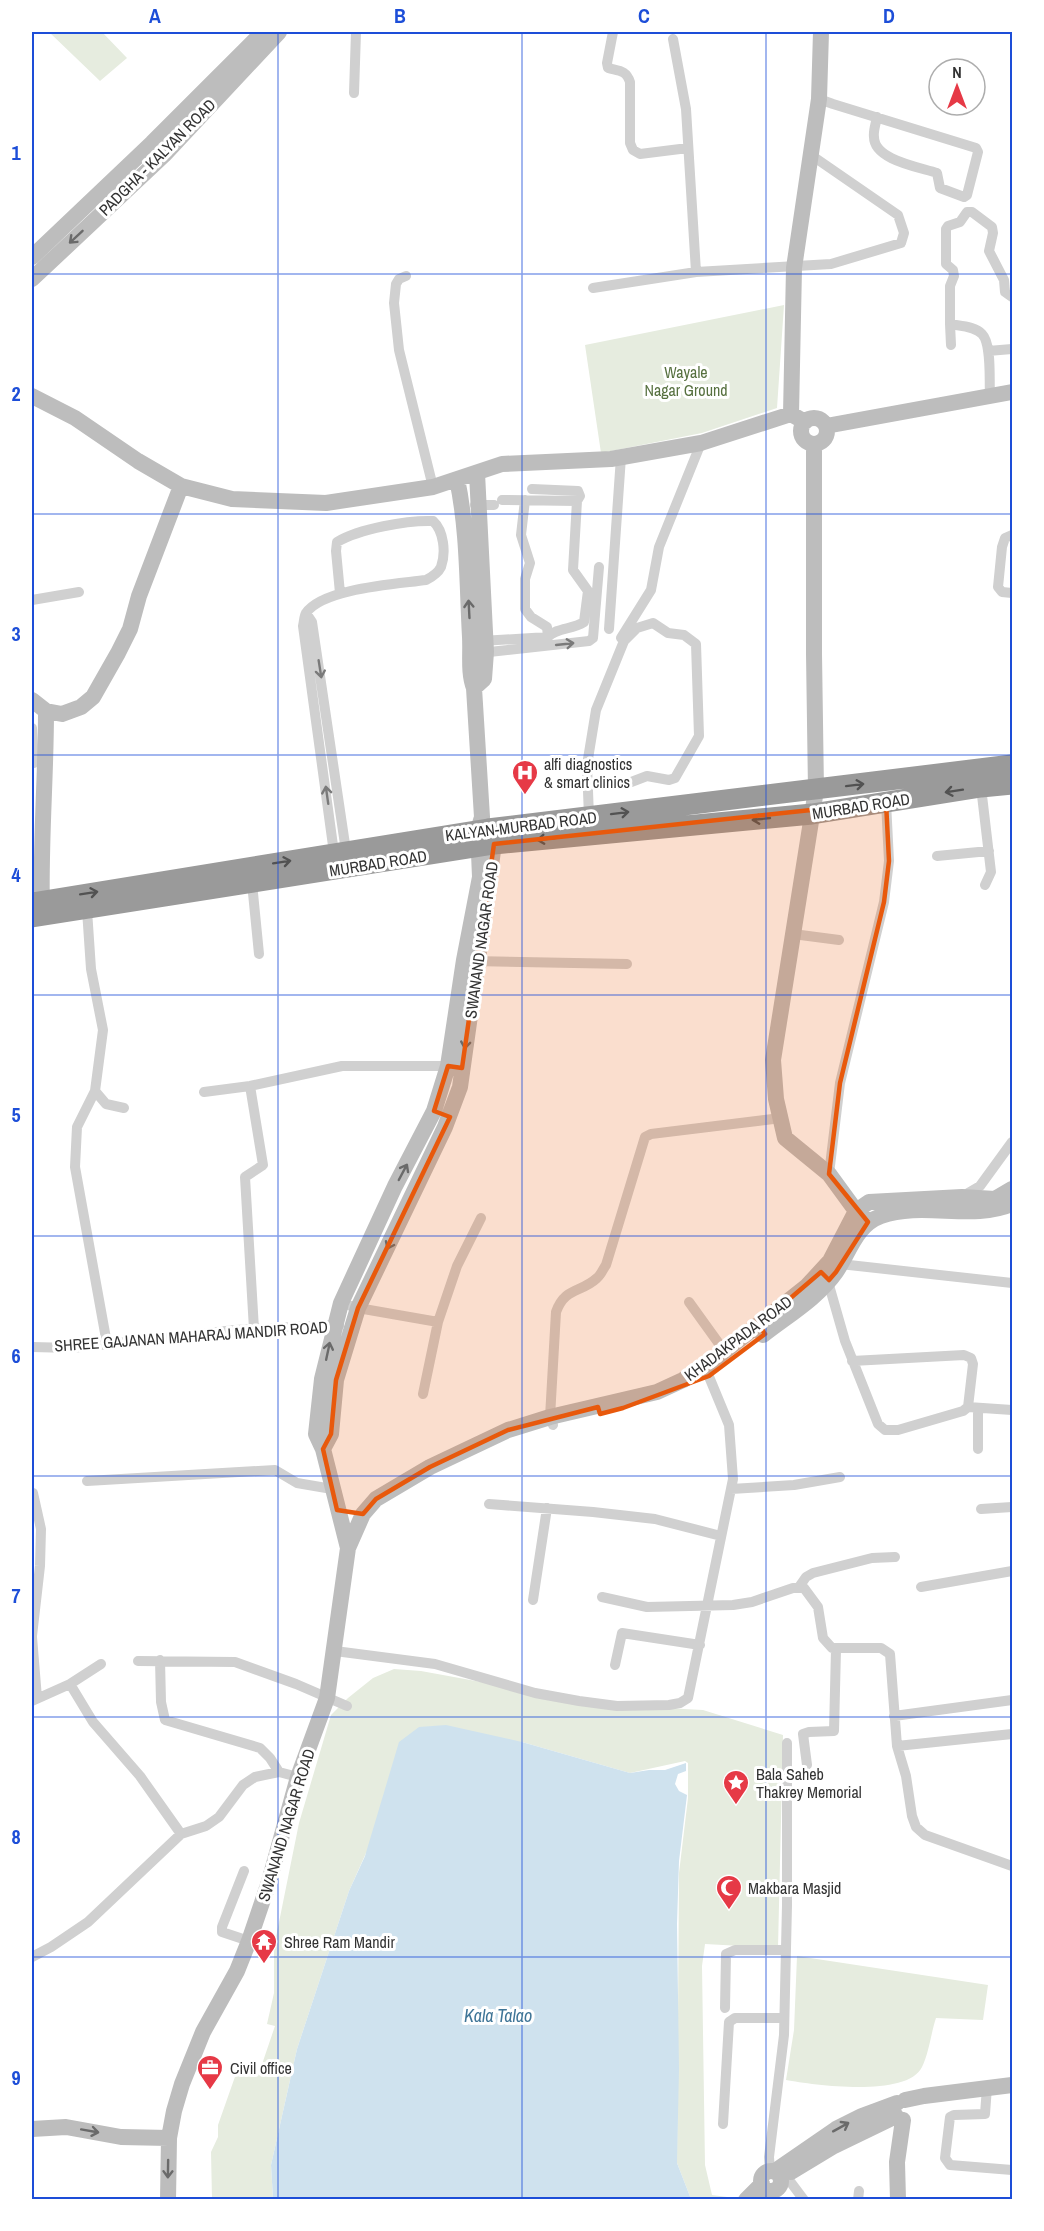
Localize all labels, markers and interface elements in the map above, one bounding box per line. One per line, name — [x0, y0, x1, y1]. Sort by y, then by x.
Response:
text: A — [149, 2, 161, 29]
text: B — [394, 2, 406, 29]
text: C — [638, 2, 650, 29]
text: D — [883, 2, 895, 29]
north arrow — [927, 57, 987, 117]
text: N — [952, 61, 962, 83]
street label: PADGHA - KALYAN ROAD — [94, 94, 220, 220]
text: 1 — [11, 139, 21, 166]
one-way arrow — [68, 230, 83, 245]
park label: Wayale Nagar Ground — [644, 361, 728, 401]
text: 2 — [11, 380, 21, 407]
one-way arrow — [463, 600, 474, 620]
text: 3 — [11, 620, 21, 647]
one-way arrow — [554, 638, 574, 649]
one-way arrow — [314, 659, 325, 679]
place label: alfi diagnostics & smart clinics — [544, 753, 632, 793]
hospital icon: alfi diagnostics & smart clinics — [510, 758, 540, 796]
one-way arrow — [845, 779, 865, 790]
one-way arrow — [322, 786, 333, 805]
one-way arrow — [945, 786, 965, 797]
street label: MURBAD ROAD — [811, 787, 911, 825]
street label: KALYAN-MURBAD ROAD — [444, 806, 598, 846]
one-way arrow — [610, 808, 629, 819]
one-way arrow — [752, 814, 772, 825]
one-way arrow — [537, 834, 557, 845]
street label: MURBAD ROAD — [328, 844, 428, 882]
one-way arrow — [271, 856, 291, 867]
street label: SWANAND NAGAR ROAD — [459, 860, 503, 1020]
text: 4 — [11, 861, 21, 888]
one-way arrow — [79, 887, 98, 898]
one-way arrow — [461, 1029, 472, 1049]
text: 5 — [11, 1101, 21, 1128]
one-way arrow — [397, 1163, 409, 1181]
one-way arrow — [385, 1231, 397, 1249]
street label: KHADAKPADA ROAD — [680, 1290, 796, 1386]
street label: SHREE GAJANAN MAHARAJ MANDIR ROAD — [54, 1315, 328, 1357]
text: 6 — [11, 1342, 21, 1369]
one-way arrow — [323, 1342, 334, 1361]
text: 7 — [11, 1582, 21, 1609]
street label: SWANAND NAGAR ROAD — [252, 1746, 320, 1904]
place label: Bala Saheb Thakrey Memorial — [756, 1763, 862, 1803]
place icon: Bala Saheb Thakrey Memorial — [721, 1768, 751, 1806]
text: 8 — [11, 1823, 21, 1850]
mosque icon: Makbara Masjid — [714, 1873, 744, 1911]
place label: Makbara Masjid — [748, 1877, 841, 1899]
temple icon: Shree Ram Mandir — [249, 1927, 279, 1965]
place label: Shree Ram Mandir — [284, 1931, 395, 1953]
water label: Kala Talao — [464, 2003, 532, 2028]
office icon: Civil office — [195, 2053, 225, 2091]
place label: Civil office — [230, 2057, 292, 2079]
text: 9 — [11, 2064, 21, 2091]
one-way arrow — [832, 2121, 849, 2133]
one-way arrow — [79, 2126, 99, 2137]
one-way arrow — [163, 2158, 174, 2178]

